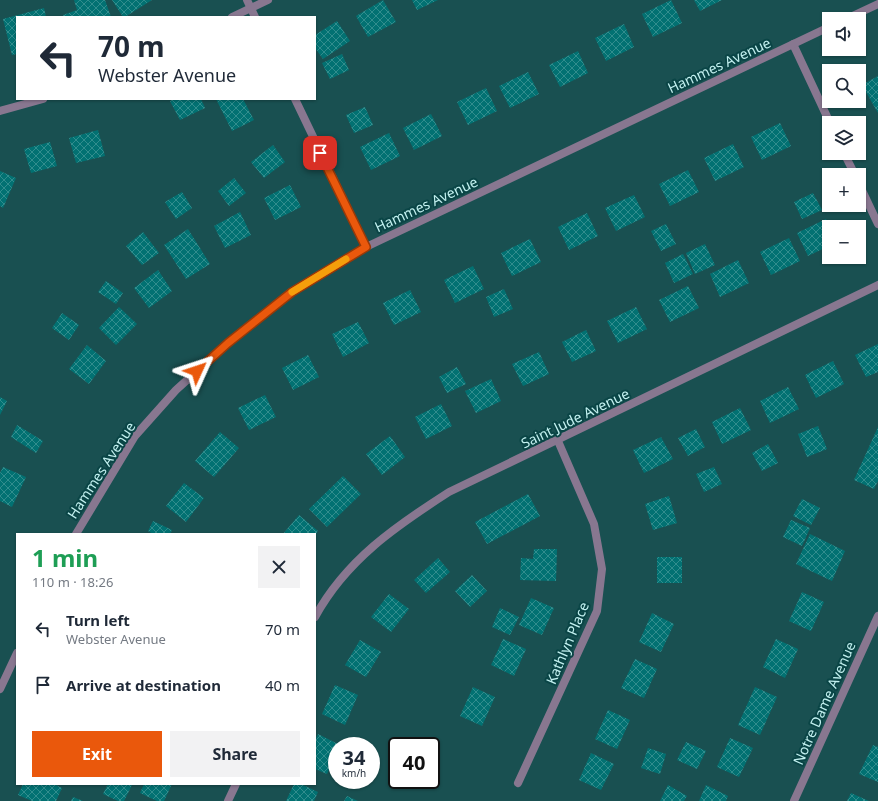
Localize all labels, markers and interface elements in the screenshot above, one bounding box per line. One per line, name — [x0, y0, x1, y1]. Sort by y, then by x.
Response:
map controls — [822, 12, 866, 264]
button: sound — [822, 12, 866, 56]
text: 70 m — [98, 27, 165, 65]
icon: left — [32, 32, 84, 84]
street label: Hammes Avenue — [664, 33, 774, 97]
text: Webster Avenue — [98, 63, 236, 87]
button: search — [822, 64, 866, 108]
button: layers — [822, 116, 866, 160]
pin — [303, 136, 337, 170]
icon: arrive — [309, 142, 331, 164]
button: + — [822, 168, 866, 212]
street label: Hammes Avenue — [371, 172, 481, 236]
button: − — [822, 220, 866, 264]
position arrow — [176, 350, 218, 392]
street label: Saint Jude Avenue — [518, 383, 632, 452]
street label: Hammes Avenue — [63, 418, 139, 522]
text: 1 min — [32, 541, 98, 574]
button: close — [258, 546, 300, 588]
text: 110 m · 18:26 — [32, 573, 113, 591]
street label: Kathlyn Place — [541, 599, 593, 687]
text: Turn left — [66, 610, 130, 630]
icon: left — [32, 618, 54, 640]
text: 70 m — [265, 619, 300, 639]
text: Webster Avenue — [66, 630, 166, 648]
street label: Notre Dame Avenue — [788, 638, 860, 768]
icon: arrive — [32, 674, 54, 696]
text: Arrive at destination — [66, 675, 221, 695]
text: 40 m — [265, 675, 300, 695]
button: Exit — [32, 731, 162, 777]
button: Share — [170, 731, 300, 777]
speed limit sign: 40 — [388, 737, 440, 789]
text: 34 — [343, 744, 365, 771]
text: km/h — [342, 766, 366, 780]

